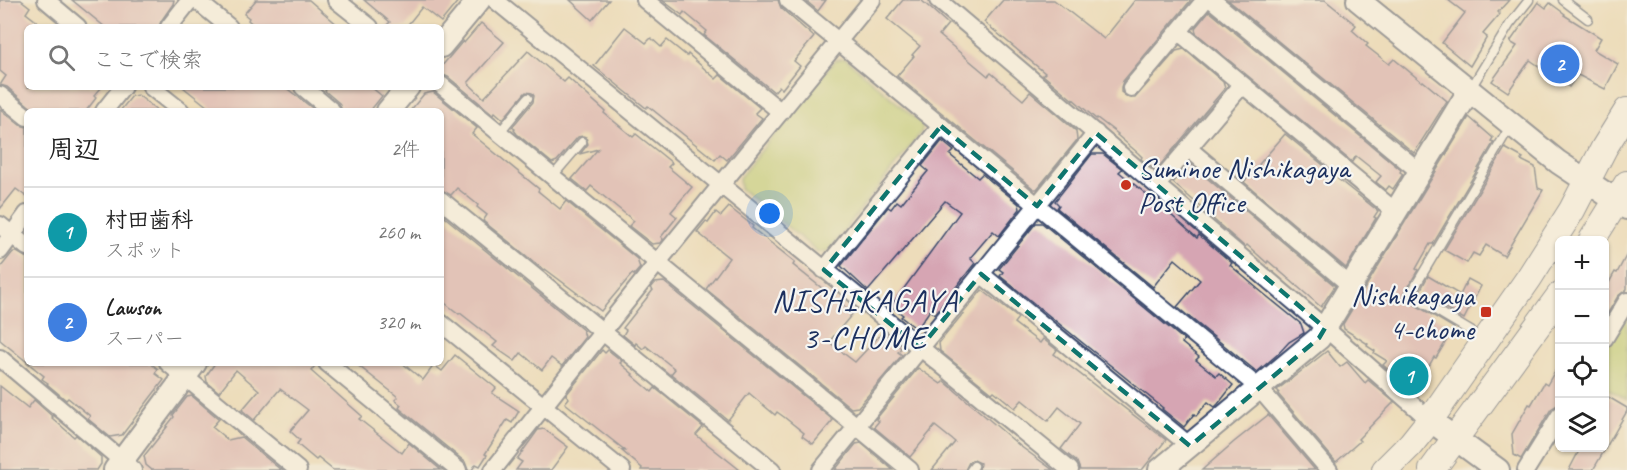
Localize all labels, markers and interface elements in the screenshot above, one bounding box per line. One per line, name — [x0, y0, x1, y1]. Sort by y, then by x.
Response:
search box — [24, 24, 444, 90]
icon: search — [45, 41, 78, 74]
pin: 2 — [1540, 42, 1580, 86]
text: ここで検索 — [93, 46, 203, 74]
text: 周辺 — [48, 133, 100, 166]
text: 2件 — [391, 137, 420, 162]
place label: Suminoe Nishikagaya Post Office — [1138, 149, 1352, 221]
marker: Suminoe Nishikagaya Post Office — [1119, 178, 1133, 192]
your location — [755, 199, 784, 228]
text: 村田歯科 — [105, 206, 193, 234]
text: 1 — [63, 220, 72, 245]
text: 260 m — [377, 220, 420, 245]
map controls — [1555, 236, 1609, 452]
button: + — [1555, 236, 1609, 290]
text: スポット — [105, 238, 185, 263]
place label: Nishikagaya 4-chome — [1351, 276, 1476, 348]
district label: NISHIKAGAYA 3-CHOME — [772, 280, 959, 358]
button: − — [1555, 290, 1609, 344]
text: Lawson — [105, 294, 161, 322]
marker: Nishikagaya 4-chome — [1479, 305, 1493, 319]
text: 2 — [63, 310, 72, 335]
text: 320 m — [377, 310, 420, 335]
text: スーパー — [105, 326, 184, 351]
button: locate — [1555, 344, 1609, 398]
pin: 1 — [1390, 354, 1428, 398]
button: layers — [1555, 398, 1609, 452]

